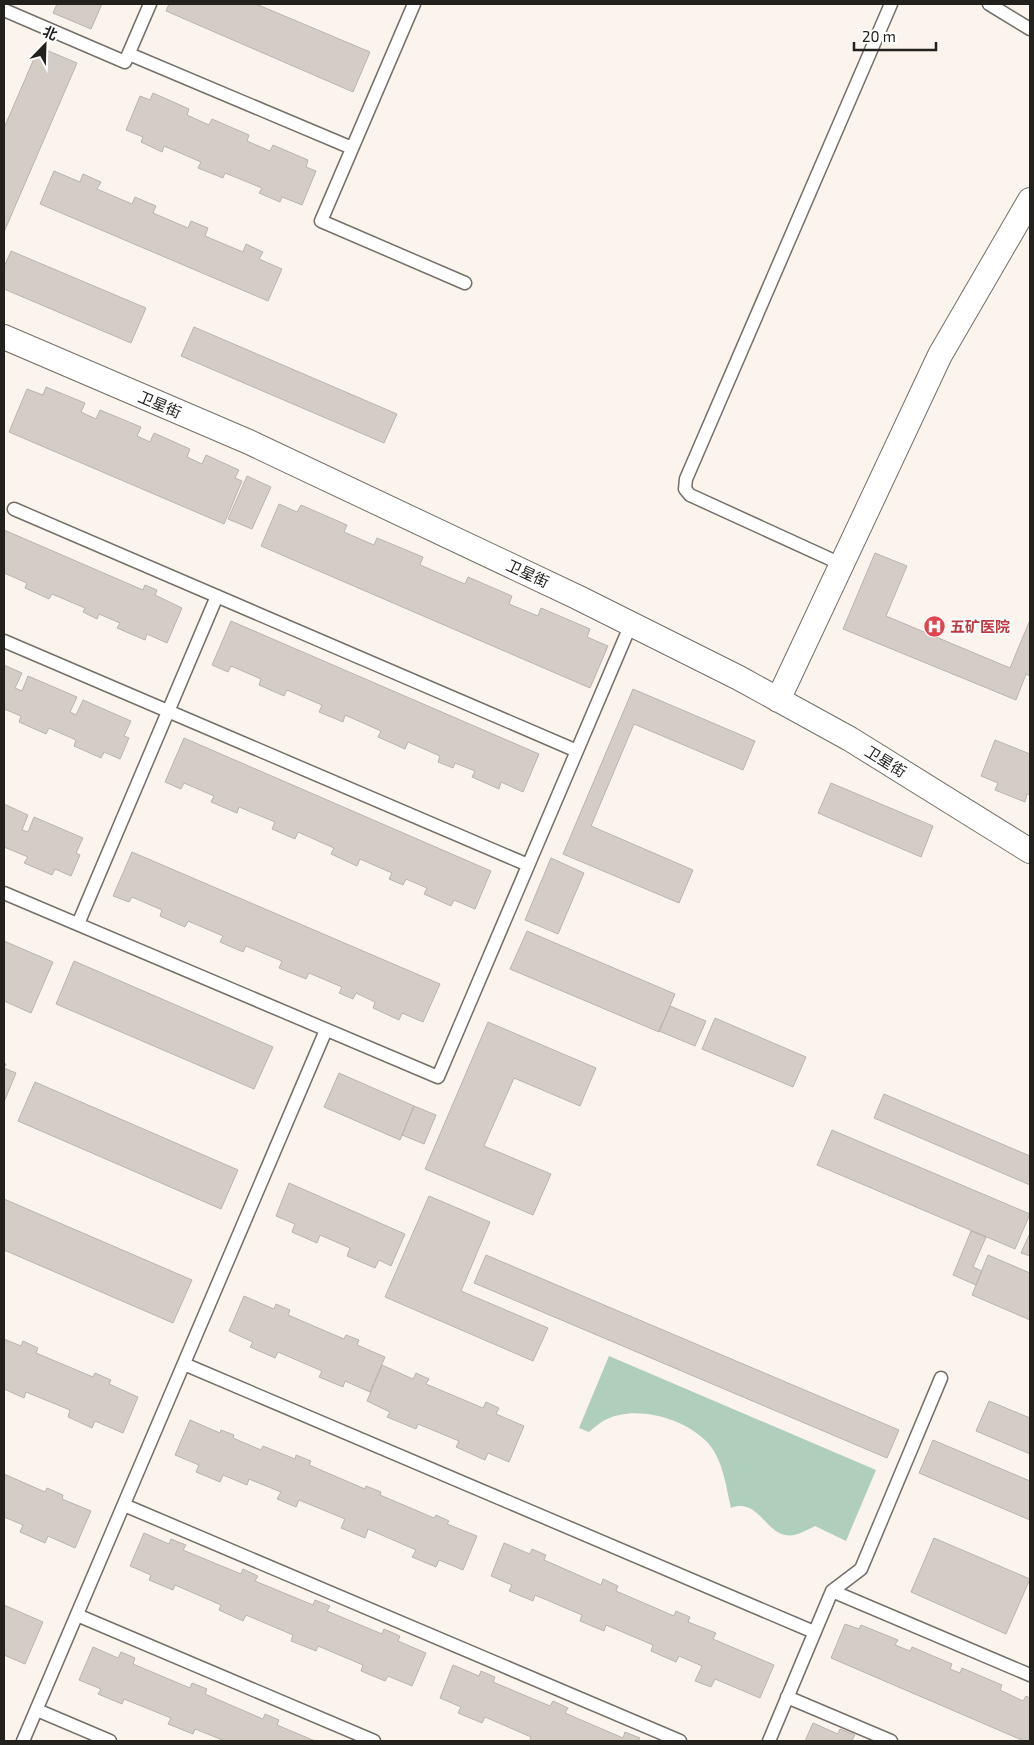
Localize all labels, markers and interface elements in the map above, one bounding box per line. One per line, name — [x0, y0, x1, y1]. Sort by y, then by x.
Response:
north arrow — [20, 20, 70, 70]
scale bar — [854, 20, 936, 52]
text: 北 — [41, 22, 60, 43]
text: 20 m — [862, 27, 896, 45]
street label: 卫星街 — [136, 387, 184, 421]
street label: 卫星街 — [504, 555, 552, 591]
hospital icon: 五矿医院 — [922, 614, 946, 638]
place label: 五矿医院 — [950, 617, 1010, 635]
street label: 卫星街 — [862, 741, 910, 781]

